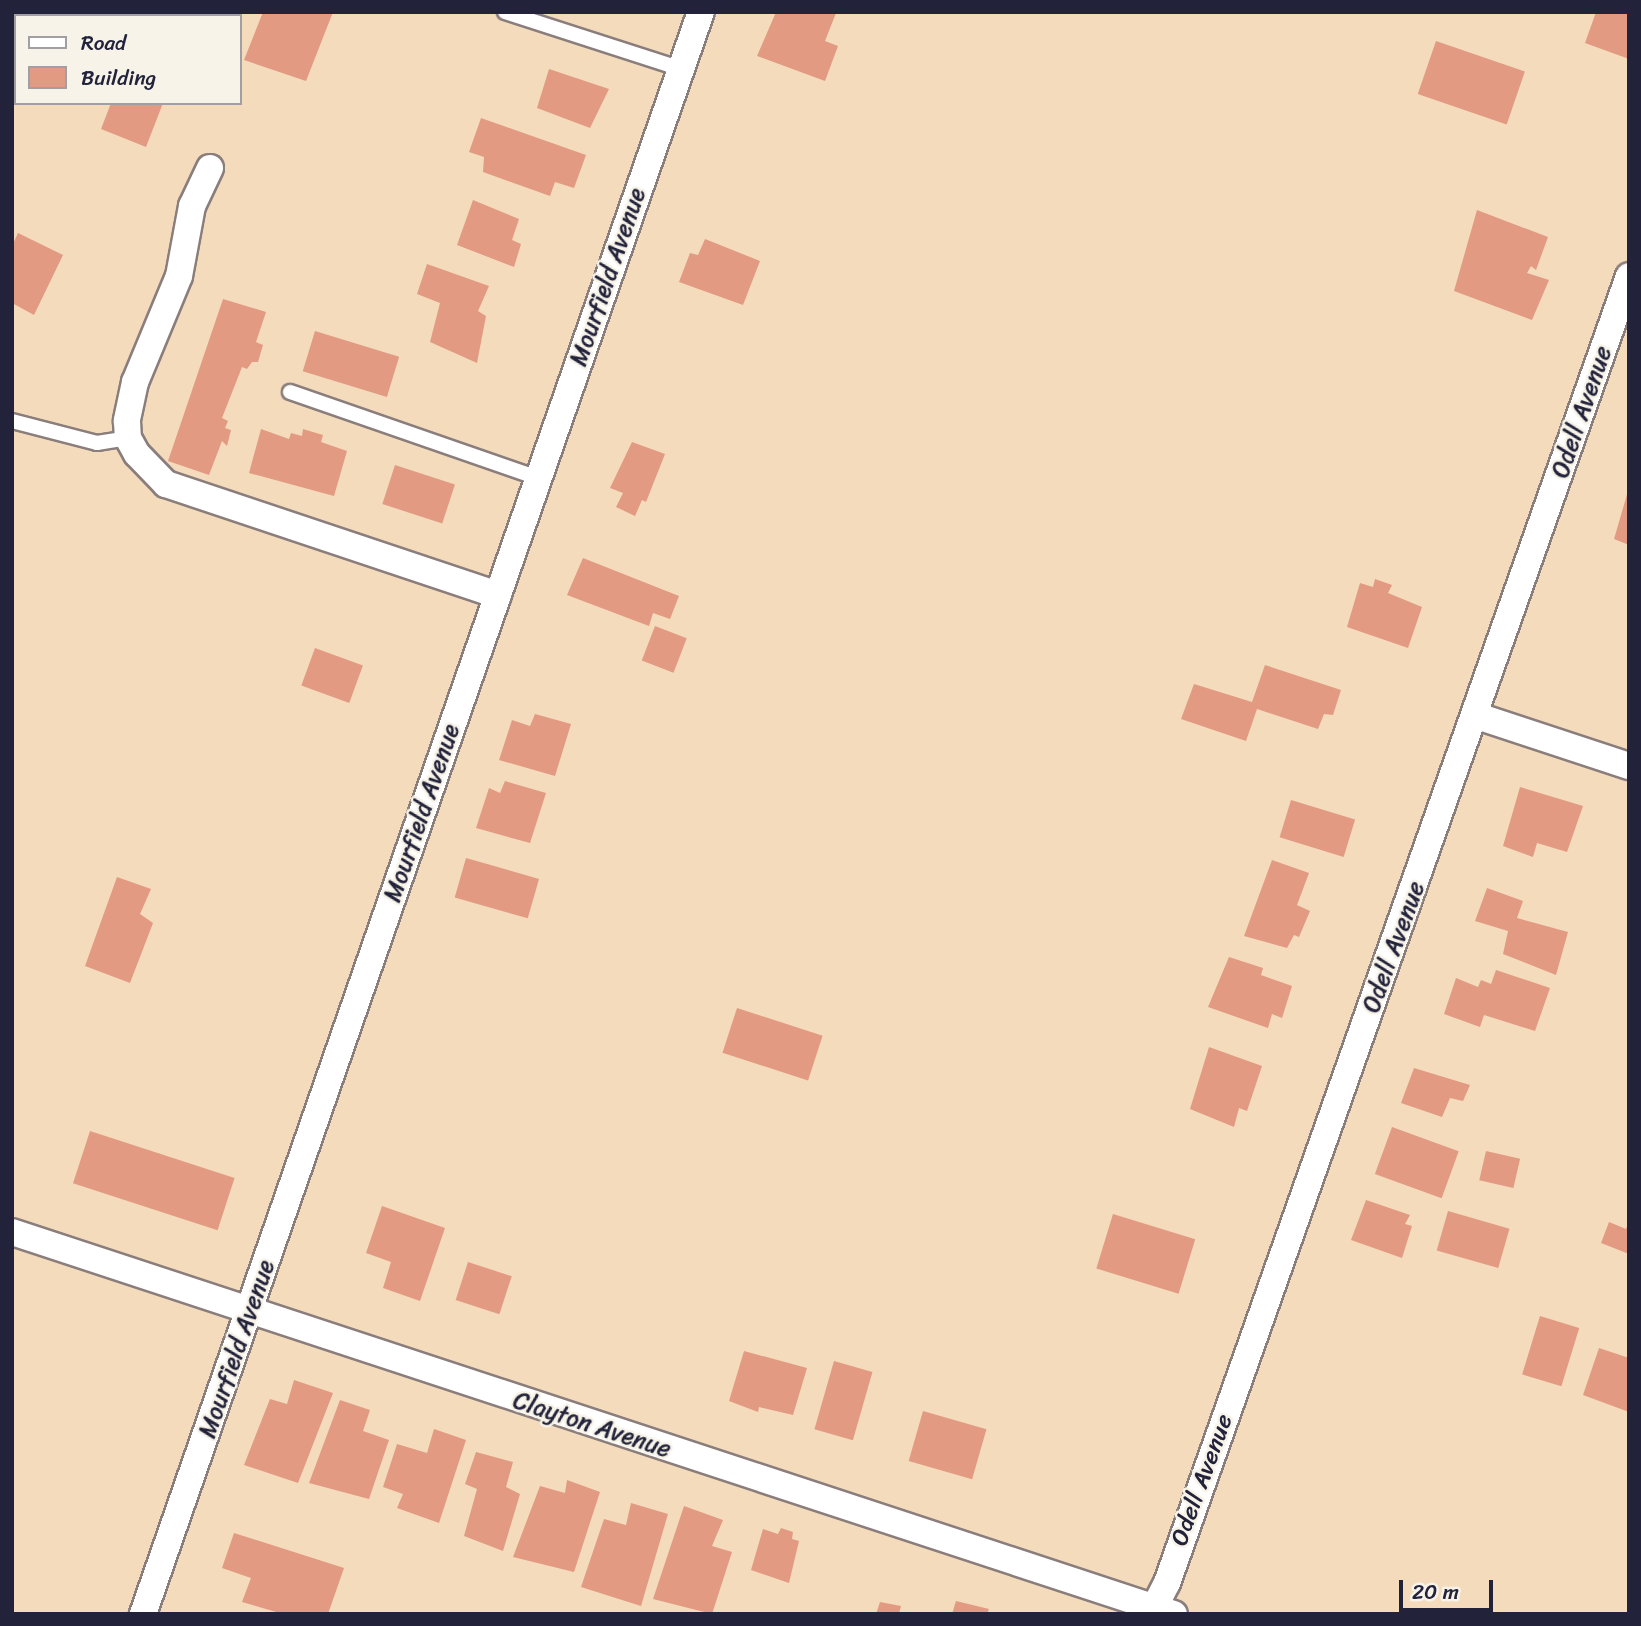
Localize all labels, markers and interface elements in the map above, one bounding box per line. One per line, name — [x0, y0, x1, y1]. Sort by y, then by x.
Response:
legend — [14, 14, 242, 105]
text: Road — [81, 24, 126, 62]
text: Building — [81, 59, 156, 97]
street label: Mourfield Avenue — [564, 184, 652, 370]
street label: Odell Avenue — [1546, 343, 1618, 481]
street label: Mourfield Avenue — [378, 720, 466, 906]
street label: Odell Avenue — [1357, 878, 1431, 1016]
street label: Mourfield Avenue — [193, 1256, 281, 1442]
street label: Clayton Avenue — [510, 1386, 674, 1464]
street label: Odell Avenue — [1165, 1411, 1239, 1549]
scale bar — [1403, 1566, 1498, 1610]
text: 20 m — [1412, 1573, 1459, 1611]

